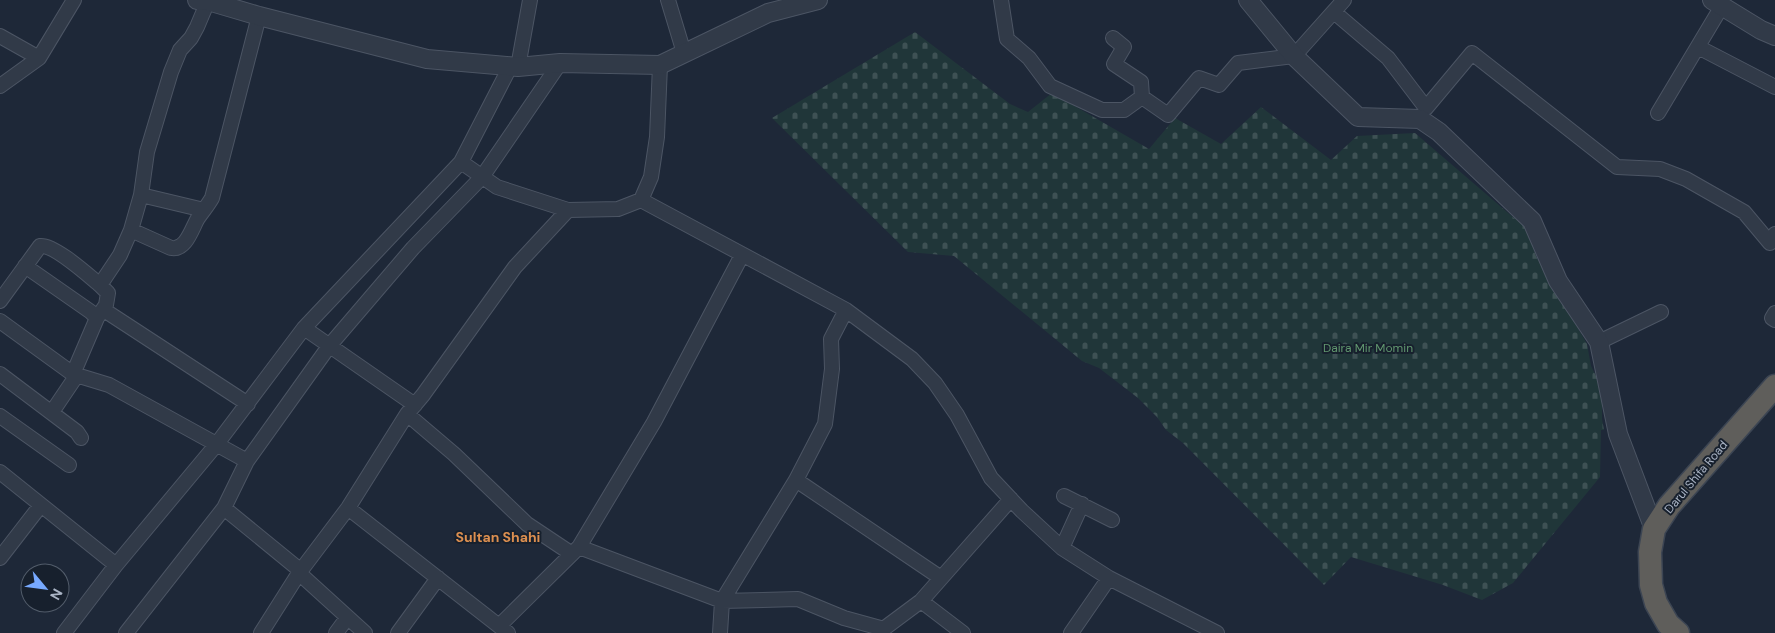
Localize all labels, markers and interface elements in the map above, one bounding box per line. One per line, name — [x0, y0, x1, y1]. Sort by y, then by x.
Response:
park label: Daira Mir Momin — [1323, 340, 1413, 356]
street label: Darul Shifa Road — [1661, 437, 1731, 517]
district label: Sultan Shahi — [456, 528, 541, 546]
north arrow — [20, 563, 70, 613]
text: N — [46, 585, 67, 603]

